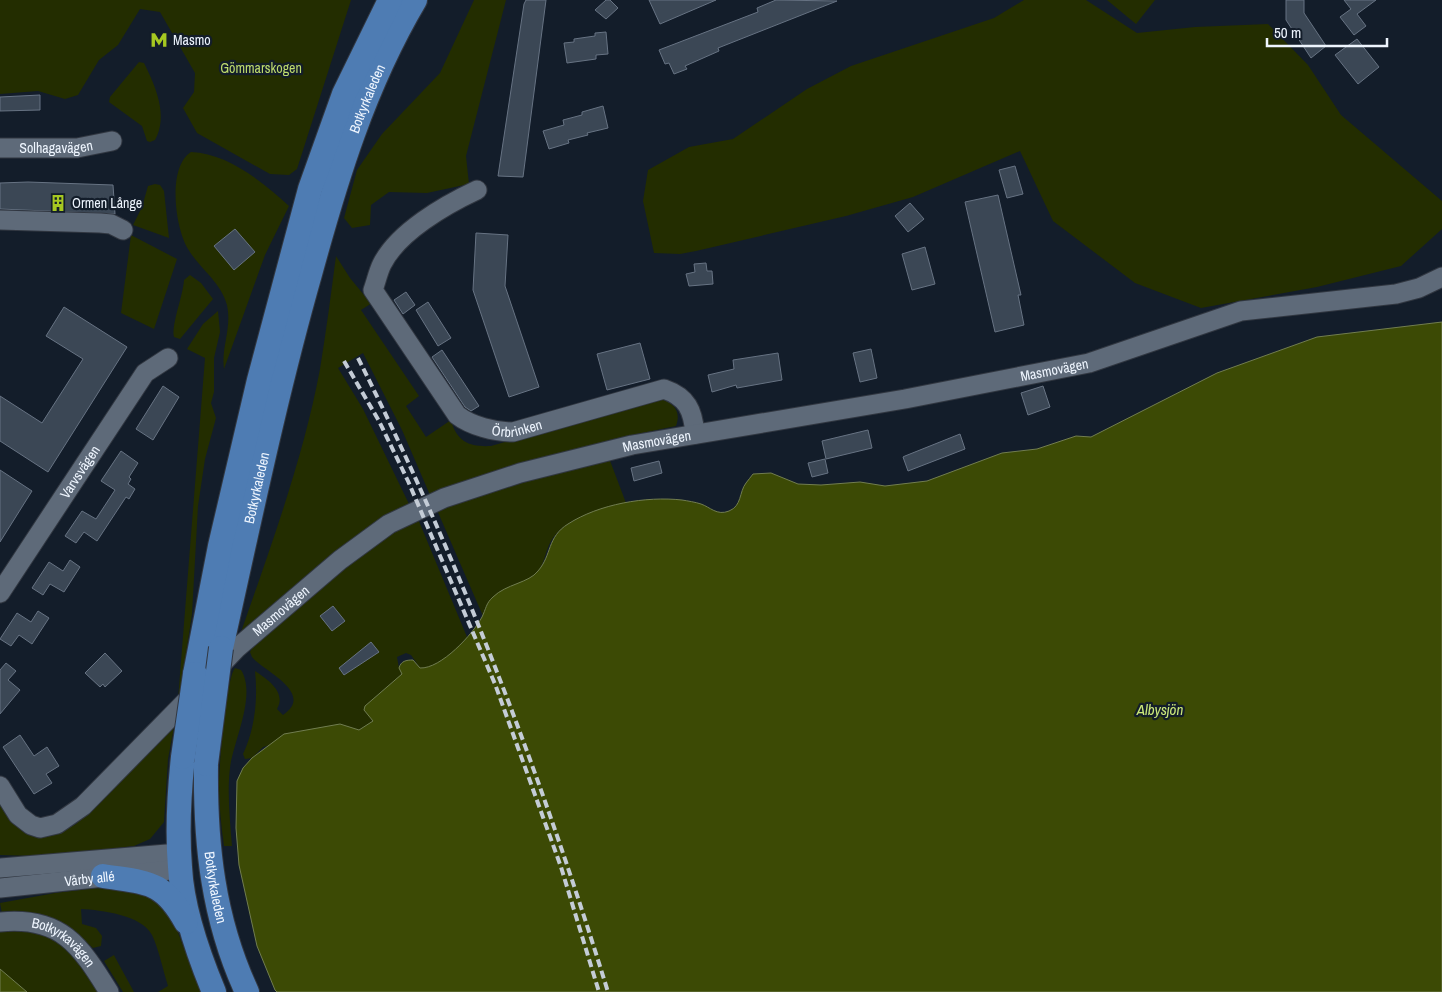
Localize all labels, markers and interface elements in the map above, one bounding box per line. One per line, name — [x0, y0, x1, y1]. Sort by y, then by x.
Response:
scale bar — [1267, 15, 1387, 47]
text: 50 m — [1274, 22, 1301, 43]
metro station icon: Masmo — [149, 30, 169, 50]
place label: Masmo — [173, 31, 211, 49]
park label: Gömmarskogen — [220, 59, 302, 77]
street label: Botkyrkaleden — [345, 61, 389, 136]
street label: Solhagavägen — [19, 136, 94, 157]
building icon: Ormen Långe — [48, 193, 68, 213]
place label: Ormen Långe — [72, 194, 142, 212]
street label: Masmovägen — [1019, 354, 1090, 385]
street label: Örbrinken — [490, 415, 544, 441]
street label: Masmovägen — [621, 426, 692, 456]
street label: Varvsvägen — [56, 442, 104, 502]
street label: Botkyrkaleden — [240, 450, 273, 525]
street label: Masmovägen — [249, 581, 313, 640]
water label: Albysjön — [1136, 699, 1183, 720]
street label: Botkyrkaleden — [201, 850, 231, 925]
street label: Vårby allé — [64, 867, 115, 890]
street label: Botkyrkavägen — [30, 914, 99, 971]

